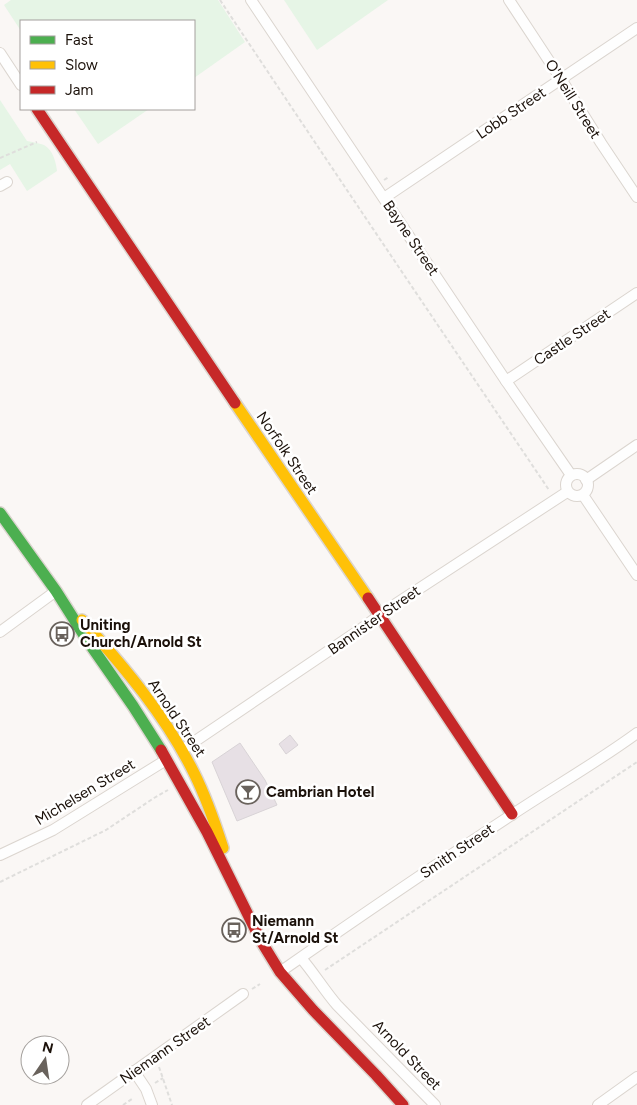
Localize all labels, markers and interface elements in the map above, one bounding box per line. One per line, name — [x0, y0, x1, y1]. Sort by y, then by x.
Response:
legend — [20, 20, 195, 110]
text: Fast — [65, 31, 94, 49]
text: Slow — [65, 56, 98, 74]
street label: O'Neill Street — [541, 56, 605, 142]
text: Jam — [65, 81, 93, 99]
street label: Lobb Street — [473, 83, 549, 143]
street label: Bayne Street — [379, 197, 443, 279]
street label: Castle Street — [530, 305, 614, 369]
street label: Norfolk Street — [253, 408, 321, 498]
street label: Bannister Street — [324, 581, 424, 659]
place label: Uniting Church/Arnold St — [80, 616, 202, 651]
bus stop icon: Uniting Church/Arnold St — [49, 621, 75, 647]
street label: Arnold Street — [144, 676, 210, 761]
street label: Michelsen Street — [32, 755, 139, 829]
bar icon: Cambrian Hotel — [235, 779, 261, 805]
place label: Cambrian Hotel — [266, 783, 374, 801]
street label: Smith Street — [417, 820, 498, 882]
place label: Niemann St/Arnold St — [252, 912, 339, 947]
bus stop icon: Niemann St/Arnold St — [221, 917, 247, 943]
street label: Niemann Street — [116, 1012, 214, 1088]
street label: Arnold Street — [369, 1016, 445, 1094]
north arrow — [20, 1035, 70, 1085]
text: N — [41, 1038, 55, 1057]

